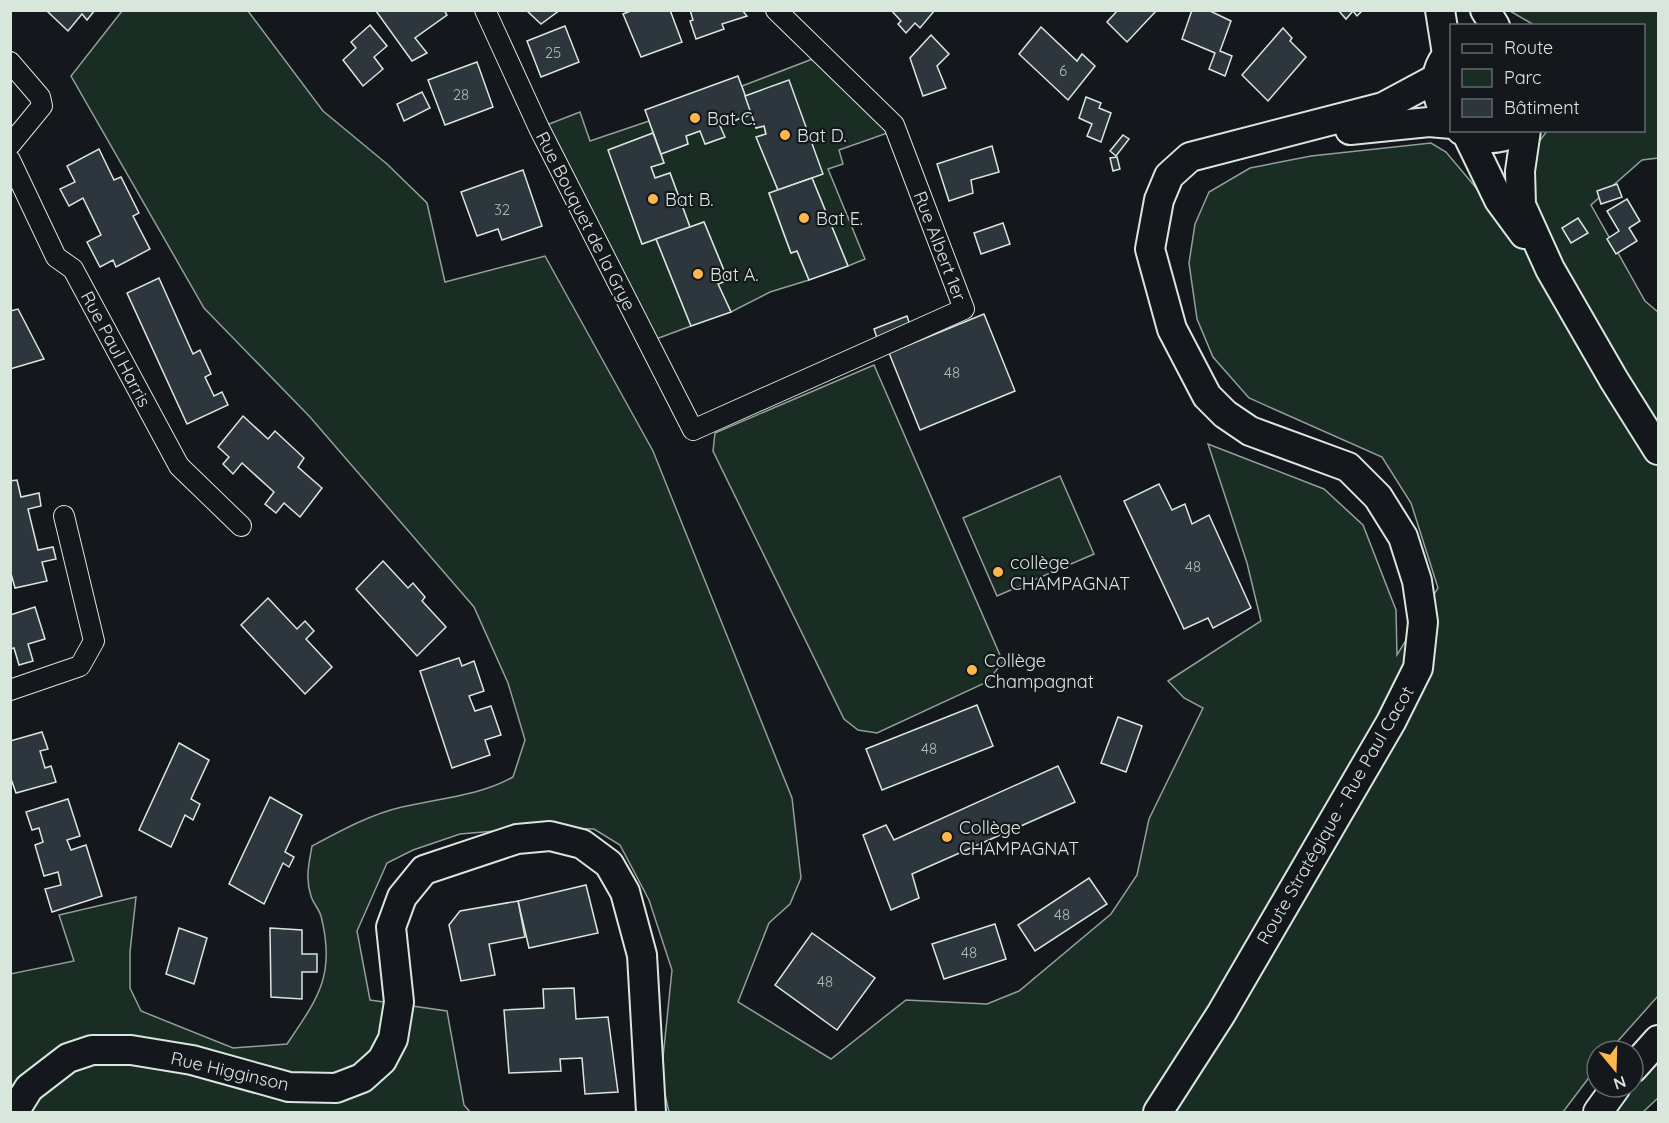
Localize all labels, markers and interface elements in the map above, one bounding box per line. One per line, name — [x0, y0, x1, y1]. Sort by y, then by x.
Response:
legend — [1450, 24, 1645, 132]
text: Route — [1504, 36, 1553, 59]
house number: 25 — [545, 43, 561, 62]
house number: 6 — [1059, 61, 1067, 80]
text: Parc — [1504, 66, 1541, 89]
house number: 28 — [453, 85, 469, 104]
text: Bâtiment — [1504, 96, 1580, 119]
place label: Bat C. — [707, 107, 756, 130]
marker: Bat C. — [688, 111, 702, 125]
place label: Bat D. — [797, 124, 847, 147]
street label: Rue Bouquet de la Grye — [531, 128, 641, 314]
marker: Bat D. — [778, 128, 792, 142]
place label: Bat B. — [665, 188, 714, 211]
street label: Rue Albert 1er — [909, 188, 972, 304]
marker: Bat B. — [646, 192, 660, 206]
house number: 32 — [494, 200, 510, 219]
place label: Bat E. — [816, 207, 863, 230]
marker: Bat E. — [797, 211, 811, 225]
place label: Bat A. — [710, 263, 759, 286]
marker: Bat A. — [691, 267, 705, 281]
street label: Rue Paul Harris — [76, 287, 156, 411]
house number: 48 — [944, 363, 960, 382]
place label: collège CHAMPAGNAT — [1010, 551, 1130, 595]
house number: 48 — [1185, 557, 1201, 576]
marker: collège CHAMPAGNAT — [991, 565, 1005, 579]
place label: Collège Champagnat — [984, 649, 1094, 693]
marker: Collège Champagnat — [965, 663, 979, 677]
street label: Route Stratégique - Rue Paul Cacot — [1251, 682, 1419, 948]
house number: 48 — [921, 739, 937, 758]
place label: Collège CHAMPAGNAT — [959, 816, 1079, 860]
marker: Collège CHAMPAGNAT — [940, 830, 954, 844]
house number: 48 — [1054, 905, 1070, 924]
house number: 48 — [961, 943, 977, 962]
house number: 48 — [817, 972, 833, 991]
north arrow — [1585, 1039, 1645, 1099]
street label: Rue Higginson — [169, 1046, 291, 1096]
text: N — [1611, 1072, 1629, 1095]

